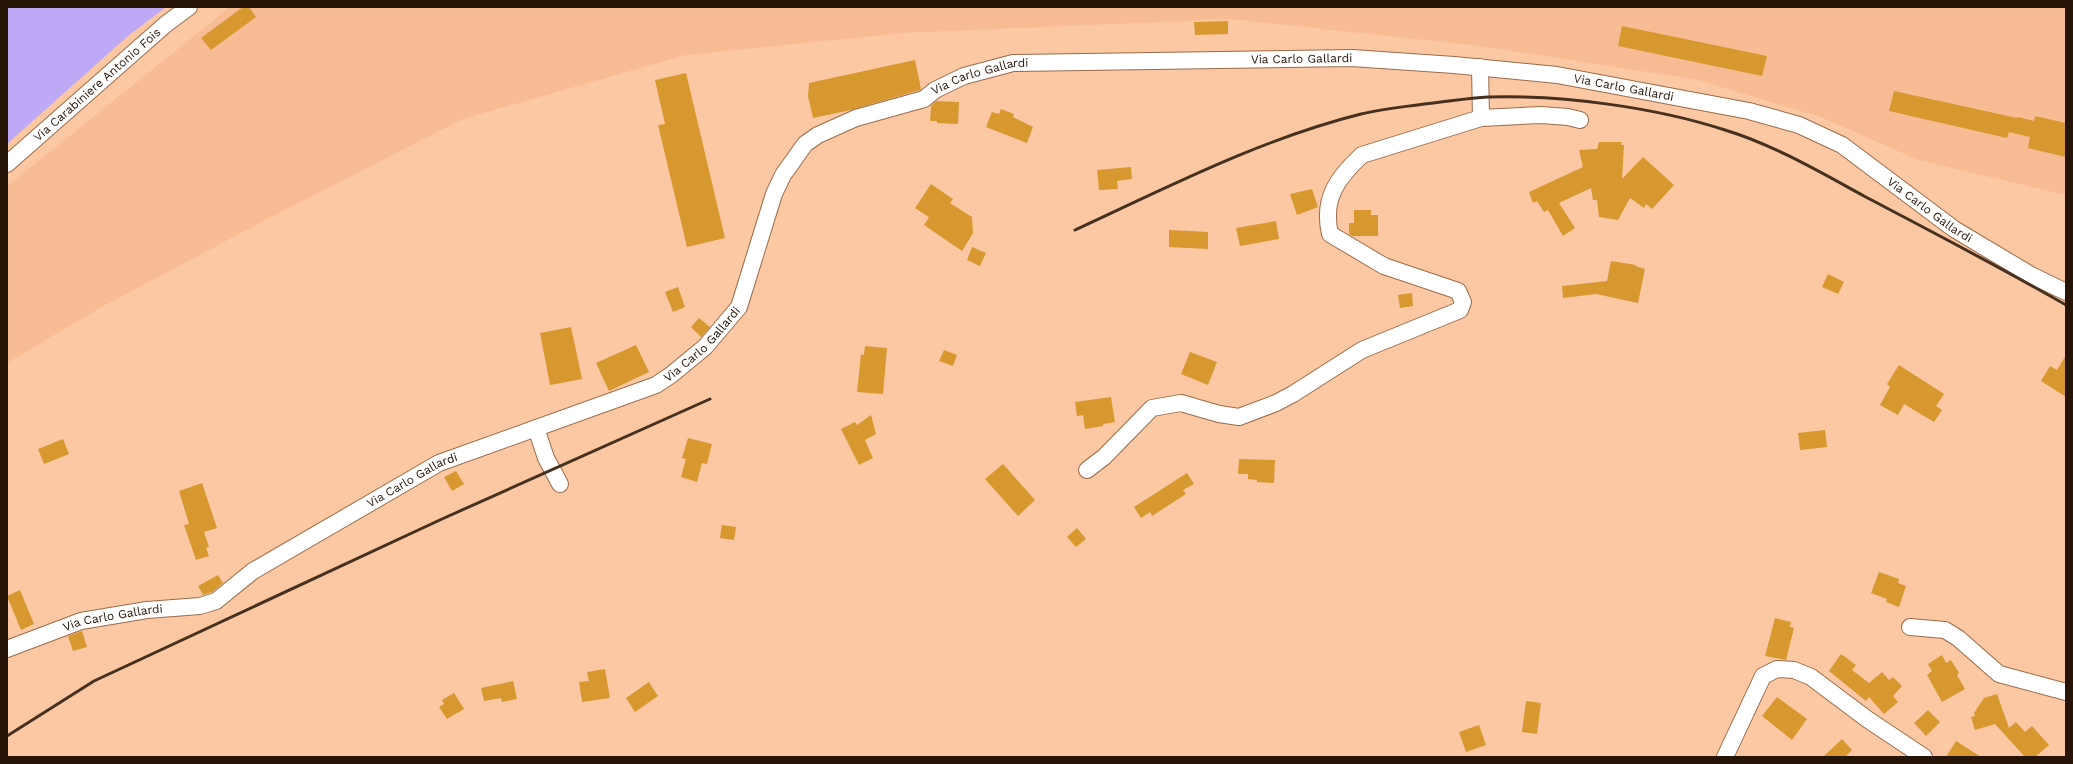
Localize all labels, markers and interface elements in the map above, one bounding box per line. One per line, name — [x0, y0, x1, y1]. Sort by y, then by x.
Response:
street label: Via Carabiniere Antonio Fois — [31, 25, 163, 144]
street label: Via Carlo Gallardi — [1251, 51, 1353, 66]
street label: Via Carlo Gallardi — [929, 56, 1029, 98]
street label: Via Carlo Gallardi — [1573, 71, 1675, 104]
street label: Via Carlo Gallardi — [1885, 174, 1975, 245]
street label: Via Carlo Gallardi — [661, 304, 743, 385]
street label: Via Carlo Gallardi — [364, 450, 459, 510]
street label: Via Carlo Gallardi — [61, 602, 163, 634]

